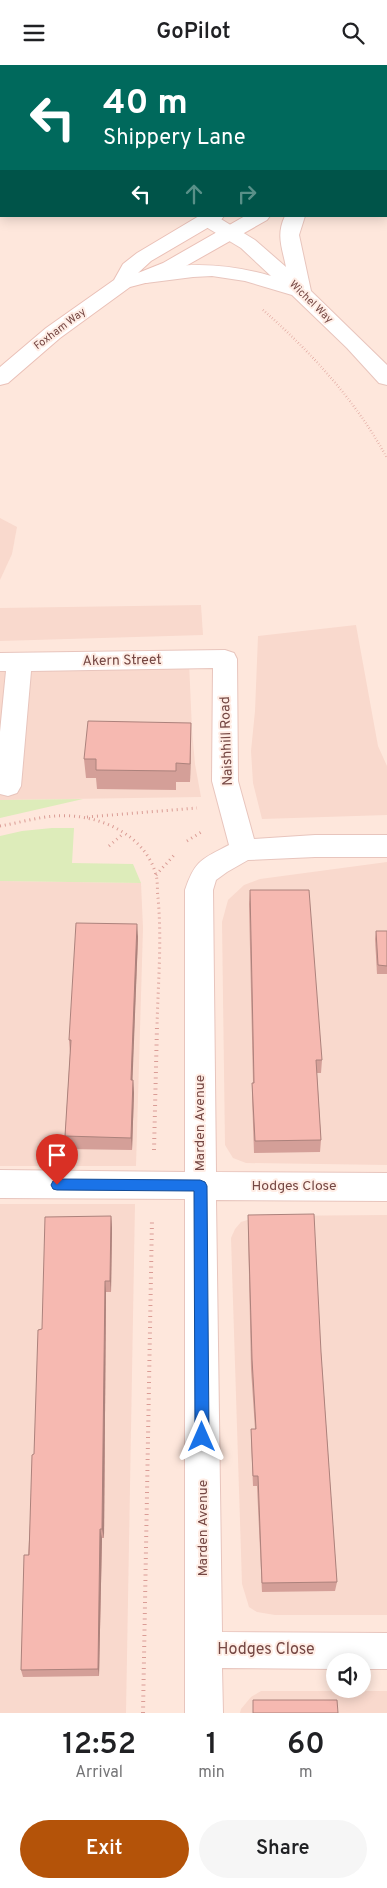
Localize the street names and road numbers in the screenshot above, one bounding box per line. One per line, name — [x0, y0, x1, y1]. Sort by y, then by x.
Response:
street label: Wichel Way — [286, 278, 336, 326]
street label: Foxham Way — [31, 305, 89, 353]
street label: Akern Street — [82, 652, 162, 670]
street label: Naishhill Road — [217, 696, 237, 786]
street label: Marden Avenue — [192, 1075, 209, 1171]
street label: Hodges Close — [251, 1178, 337, 1195]
street label: Marden Avenue — [195, 1480, 212, 1576]
street label: Hodges Close — [217, 1640, 315, 1660]

